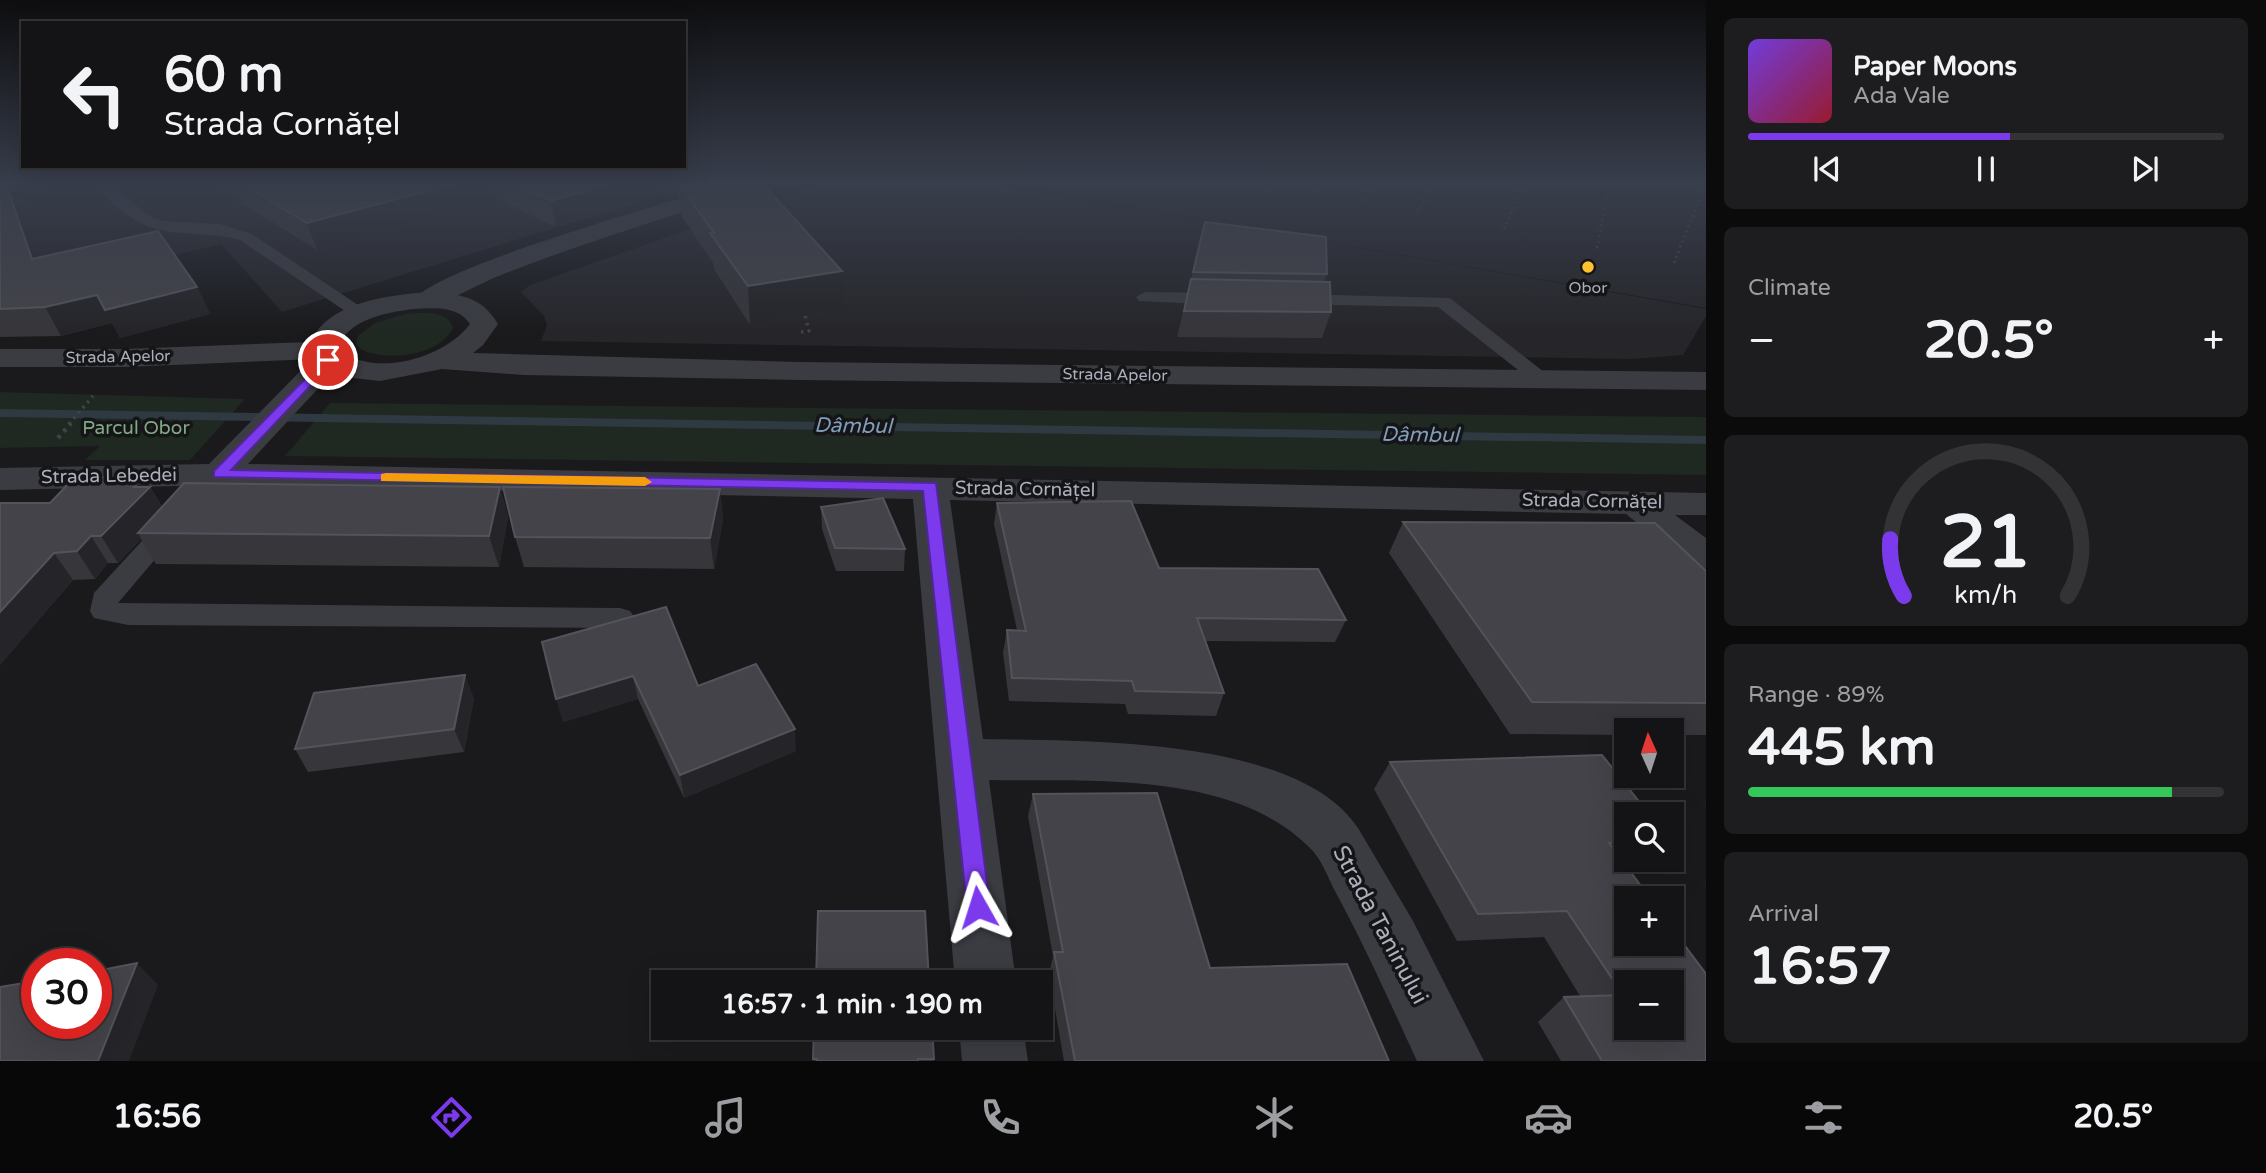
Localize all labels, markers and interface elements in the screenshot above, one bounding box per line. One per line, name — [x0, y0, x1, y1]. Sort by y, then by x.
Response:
text: 60 m — [164, 46, 283, 105]
icon: left — [49, 49, 140, 140]
text: Paper Moons — [1853, 51, 2017, 82]
text: Ada Vale — [1853, 82, 1950, 110]
text: Strada Cornățel — [164, 106, 401, 144]
icon: previous — [1808, 150, 1846, 188]
icon: pause — [1967, 150, 2005, 188]
icon: next — [2126, 150, 2164, 188]
marker: Obor — [1580, 259, 1596, 275]
text: Climate — [1748, 274, 1831, 302]
place label: Obor — [1569, 278, 1608, 298]
text: 20.5° — [1924, 309, 2054, 372]
text: − — [1748, 318, 1775, 364]
text: + — [2203, 318, 2224, 364]
pin — [298, 330, 358, 390]
icon: arrive — [309, 341, 347, 379]
street label: Strada Apelor — [65, 346, 171, 368]
street label: Strada Apelor — [1062, 364, 1168, 386]
water label: Dâmbul — [814, 413, 895, 439]
park label: Parcul Obor — [82, 417, 190, 439]
water label: Dâmbul — [1381, 422, 1462, 448]
street label: Strada Lebedei — [41, 464, 177, 488]
street label: Strada Cornățel — [955, 477, 1095, 501]
street label: Strada Cornățel — [1522, 489, 1662, 513]
text: 21 — [1940, 500, 2032, 588]
text: km/h — [1955, 580, 2017, 610]
text: Range · 89% — [1748, 681, 1884, 709]
text: 445 km — [1748, 716, 1936, 779]
north arrow — [1614, 718, 1684, 788]
map controls — [1614, 718, 1684, 1040]
button: search — [1614, 802, 1684, 872]
street label: Strada Taninului — [1326, 841, 1434, 1009]
position arrow — [941, 870, 1015, 944]
button: + — [1614, 886, 1684, 956]
text: Arrival — [1748, 900, 1819, 928]
text: 16:57 — [1748, 935, 1892, 998]
speed limit sign: 30 — [21, 948, 112, 1039]
button: − — [1614, 970, 1684, 1040]
text: 16:57 · 1 min · 190 m — [721, 989, 983, 1020]
icon: directions — [427, 1093, 476, 1142]
icon: music — [701, 1093, 750, 1142]
icon: phone — [976, 1093, 1025, 1142]
icon: climate — [1250, 1093, 1299, 1142]
icon: car — [1524, 1093, 1573, 1142]
icon: filters — [1799, 1093, 1848, 1142]
text: 16:56 — [113, 1098, 201, 1136]
text: 20.5° — [2073, 1098, 2153, 1136]

